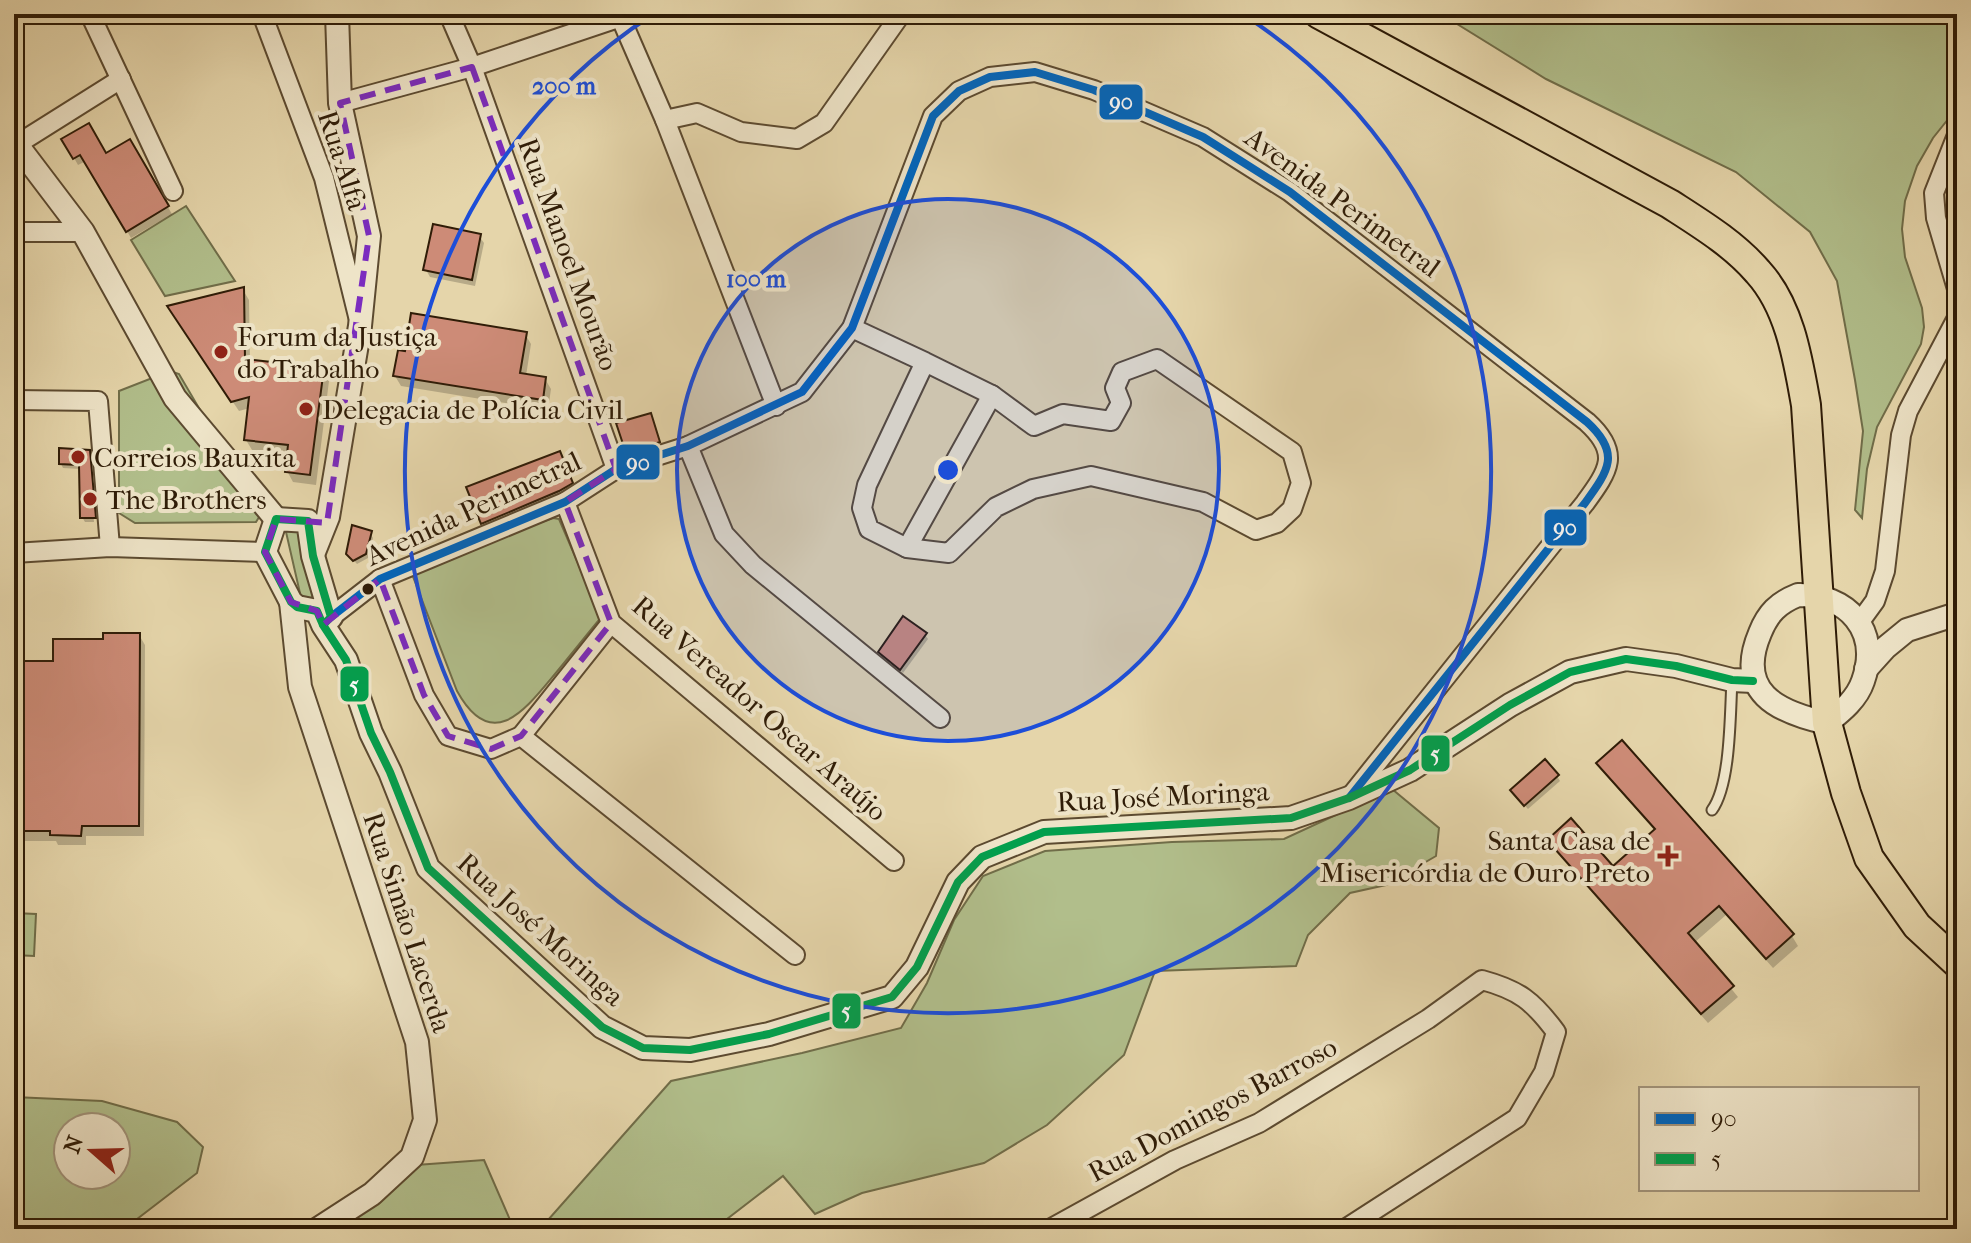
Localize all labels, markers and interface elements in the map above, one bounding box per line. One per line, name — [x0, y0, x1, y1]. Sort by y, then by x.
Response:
text: 200 m — [532, 72, 597, 100]
line badge: 90 — [1098, 83, 1144, 121]
text: 90 — [1108, 89, 1133, 115]
street label: Rua Alfa — [311, 106, 374, 215]
street label: Avenida Perimetral — [1238, 120, 1447, 284]
street label: Rua Manoel Mourão — [511, 133, 626, 375]
text: 100 m — [726, 265, 787, 293]
place label: Forum da Justiça do Trabalho — [237, 320, 438, 385]
marker: Forum da Justiça do Trabalho — [212, 343, 230, 361]
place label: Delegacia de Polícia Civil — [322, 393, 623, 426]
marker: Delegacia de Polícia Civil — [297, 400, 315, 418]
place label: Correios Bauxita — [94, 441, 297, 474]
line badge: 90 — [615, 443, 661, 481]
street label: Avenida Perimetral — [360, 444, 586, 573]
marker: Correios Bauxita — [69, 448, 87, 466]
text: 90 — [625, 450, 650, 476]
centre of rings — [934, 456, 962, 484]
place label: The Brothers — [106, 483, 267, 516]
marker: The Brothers — [81, 490, 99, 508]
line badge: 90 — [1543, 508, 1588, 547]
text: 90 — [1552, 515, 1577, 541]
unlabelled marker — [360, 581, 376, 597]
street label: Rua Vereador Oscar Araújo — [626, 589, 894, 828]
line badge: 5 — [339, 665, 370, 703]
text: 5 — [349, 672, 359, 698]
line badge: 5 — [1420, 734, 1451, 773]
text: 5 — [1430, 741, 1440, 767]
street label: Rua José Moringa — [1056, 774, 1271, 819]
street label: Rua Simão Lacerda — [356, 808, 459, 1037]
place label: Santa Casa de Misericórdia de Ouro Preto — [1320, 824, 1650, 889]
marker: Santa Casa de Misericórdia de Ouro Preto — [1657, 845, 1679, 867]
street label: Rua José Moringa — [451, 846, 631, 1013]
line badge: 5 — [831, 992, 862, 1030]
text: 5 — [841, 998, 851, 1024]
street label: Rua Domingos Barroso — [1082, 1030, 1342, 1189]
legend — [1639, 1087, 1919, 1191]
text: 90 — [1711, 1105, 1737, 1133]
north arrow — [52, 1111, 132, 1191]
text: N — [59, 1132, 89, 1157]
text: 5 — [1711, 1145, 1721, 1173]

